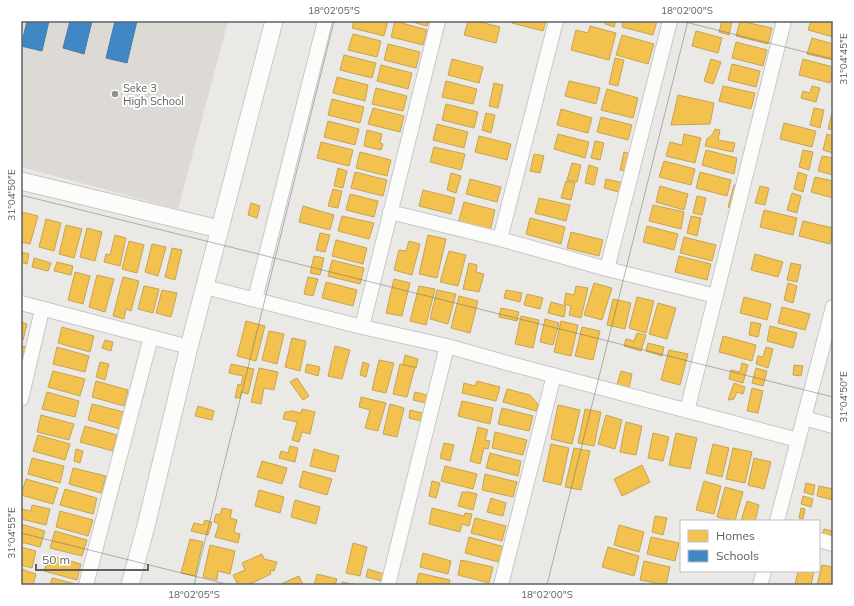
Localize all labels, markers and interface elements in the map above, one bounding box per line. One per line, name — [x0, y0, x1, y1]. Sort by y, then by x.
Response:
text: 18°02'05"S — [308, 4, 360, 17]
text: 18°02'00"S — [661, 4, 713, 17]
text: 31°04'45"E — [837, 33, 850, 85]
place label: Seke 3 High School — [123, 81, 184, 108]
marker: Seke 3 High School — [110, 89, 120, 99]
text: 31°04'50"E — [5, 169, 18, 221]
text: 31°04'50"E — [837, 371, 850, 423]
text: 31°04'55"E — [5, 507, 18, 559]
legend — [680, 520, 820, 572]
text: Homes — [716, 528, 755, 543]
scale bar — [36, 546, 148, 572]
text: Schools — [716, 548, 759, 563]
text: 50 m — [42, 552, 70, 567]
text: 18°02'05"S — [168, 588, 220, 601]
text: 18°02'00"S — [521, 588, 573, 601]

